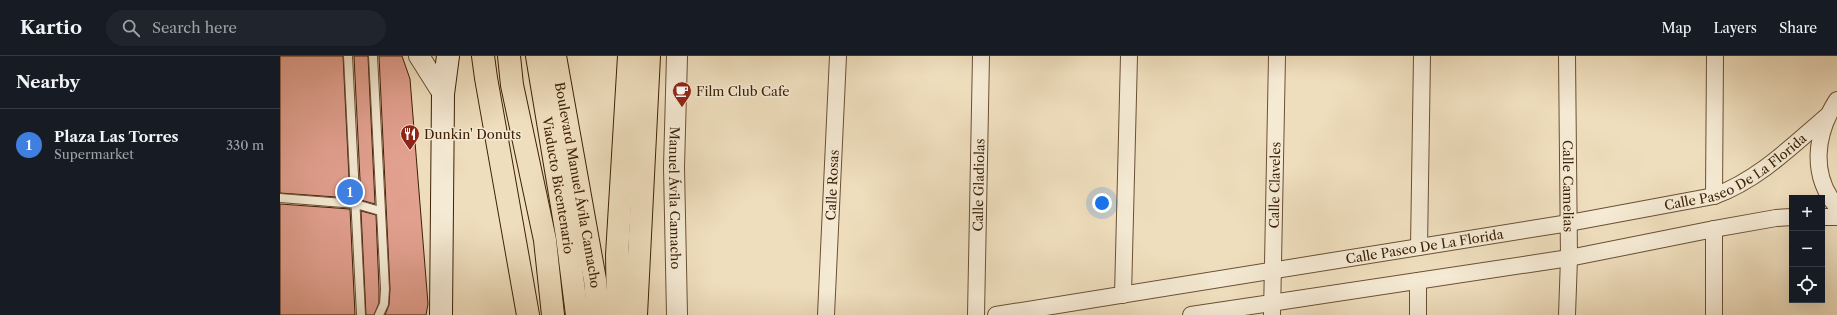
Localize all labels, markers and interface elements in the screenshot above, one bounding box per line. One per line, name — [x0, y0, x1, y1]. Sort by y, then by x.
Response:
search box — [106, 10, 386, 46]
text: Kartio — [20, 16, 82, 39]
icon: search — [120, 17, 142, 39]
text: Search here — [152, 18, 237, 37]
text: Map — [1661, 19, 1691, 37]
text: Layers — [1713, 19, 1757, 37]
text: Share — [1779, 19, 1817, 37]
text: Nearby — [16, 72, 80, 92]
cafe icon: Film Club Cafe — [671, 80, 693, 108]
street label: Boulevard Manuel Ávila Camacho — [552, 81, 604, 289]
place label: Film Club Cafe — [696, 83, 790, 99]
street label: Viaducto Bicentenario — [539, 115, 577, 255]
restaurant icon: Dunkin' Donuts — [399, 123, 421, 151]
place label: Dunkin' Donuts — [424, 126, 521, 142]
street label: Manuel Ávila Camacho — [666, 126, 684, 270]
text: Plaza Las Torres — [54, 127, 179, 146]
street label: Calle Paseo De La Florida — [1663, 130, 1810, 213]
text: 1 — [26, 137, 32, 153]
text: 330 m — [226, 137, 264, 153]
street label: Calle Gladiolas — [970, 138, 987, 232]
street label: Calle Camelias — [1560, 140, 1577, 232]
street label: Calle Claveles — [1266, 141, 1283, 228]
text: Supermarket — [54, 146, 134, 162]
street label: Calle Rosas — [822, 149, 842, 221]
pin: 1 — [337, 177, 363, 207]
your location — [1092, 193, 1112, 213]
map controls — [1789, 195, 1825, 303]
button: + — [1789, 195, 1825, 231]
street label: Calle Paseo De La Florida — [1344, 226, 1505, 267]
button: − — [1789, 231, 1825, 267]
button: locate — [1789, 267, 1825, 303]

